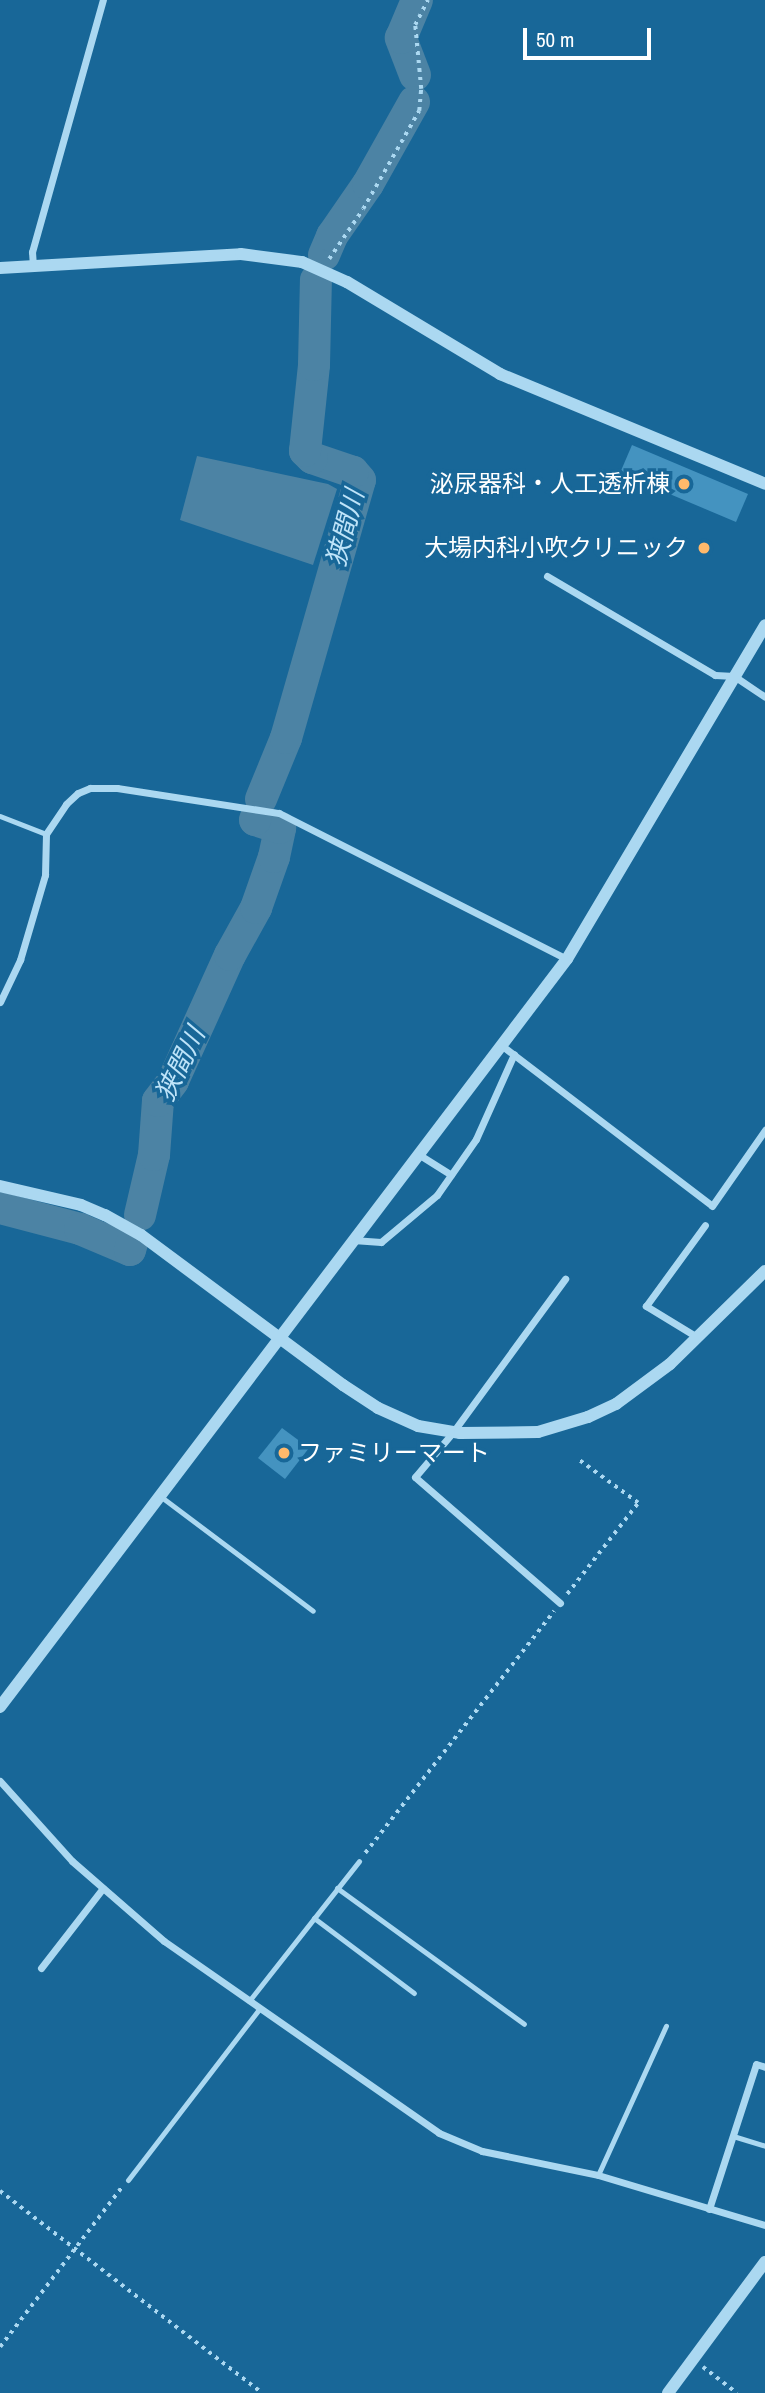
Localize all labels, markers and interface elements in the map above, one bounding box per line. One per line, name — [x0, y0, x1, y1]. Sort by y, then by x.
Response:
scale bar — [527, 14, 655, 58]
text: 50 m — [536, 25, 574, 54]
place label: 泌尿器科・人工透析棟 — [430, 470, 670, 498]
marker: 泌尿器科・人工透析棟 — [676, 476, 692, 492]
water label: 狭間川 — [320, 486, 370, 570]
place label: 大場内科小吹クリニック — [424, 534, 688, 562]
marker: 大場内科小吹クリニック — [694, 538, 714, 558]
water label: 狭間川 — [149, 1022, 211, 1106]
place label: ファミリーマート — [298, 1439, 490, 1467]
marker: ファミリーマート — [276, 1445, 292, 1461]

